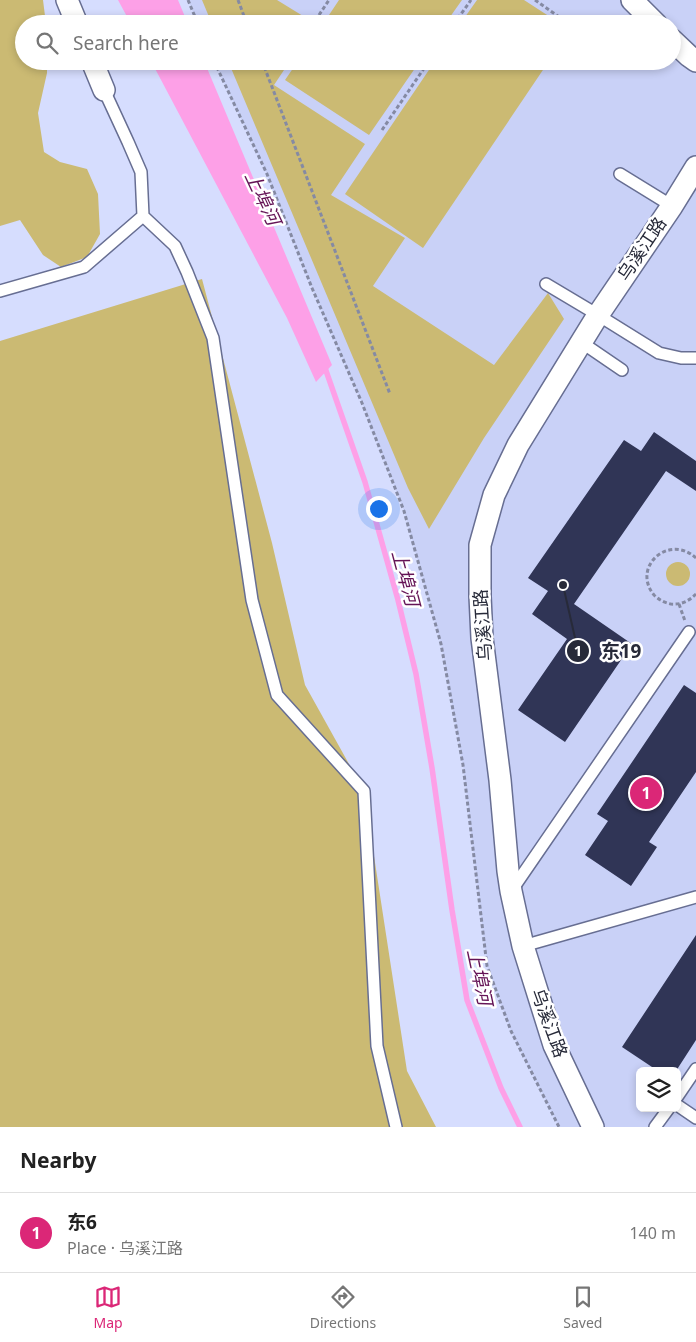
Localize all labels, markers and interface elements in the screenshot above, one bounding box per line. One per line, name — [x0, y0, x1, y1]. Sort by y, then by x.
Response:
search box — [15, 15, 681, 70]
icon: search — [33, 29, 61, 57]
text: Search here — [73, 30, 179, 56]
water label: 上埠河 — [239, 167, 289, 233]
street label: 乌溪江路 — [611, 212, 671, 285]
your location — [366, 496, 392, 522]
water label: 上埠河 — [386, 547, 427, 613]
street label: 乌溪江路 — [468, 588, 496, 662]
callout: 东19 — [566, 634, 652, 668]
text: 东19 — [601, 638, 641, 664]
text: 1 — [574, 640, 582, 660]
pin: 1 — [630, 774, 662, 812]
water label: 上埠河 — [461, 946, 499, 1011]
street label: 乌溪江路 — [526, 985, 574, 1061]
map controls — [636, 1067, 681, 1112]
button: layers — [636, 1067, 681, 1112]
text: Nearby — [20, 1146, 96, 1174]
text: 东6 — [67, 1209, 97, 1235]
text: 1 — [31, 1222, 41, 1244]
text: 140 m — [629, 1222, 676, 1244]
text: Place · 乌溪江路 — [67, 1237, 183, 1259]
tab: Map — [94, 1283, 123, 1332]
tab: Directions — [310, 1283, 376, 1332]
tab: Saved — [563, 1283, 602, 1332]

